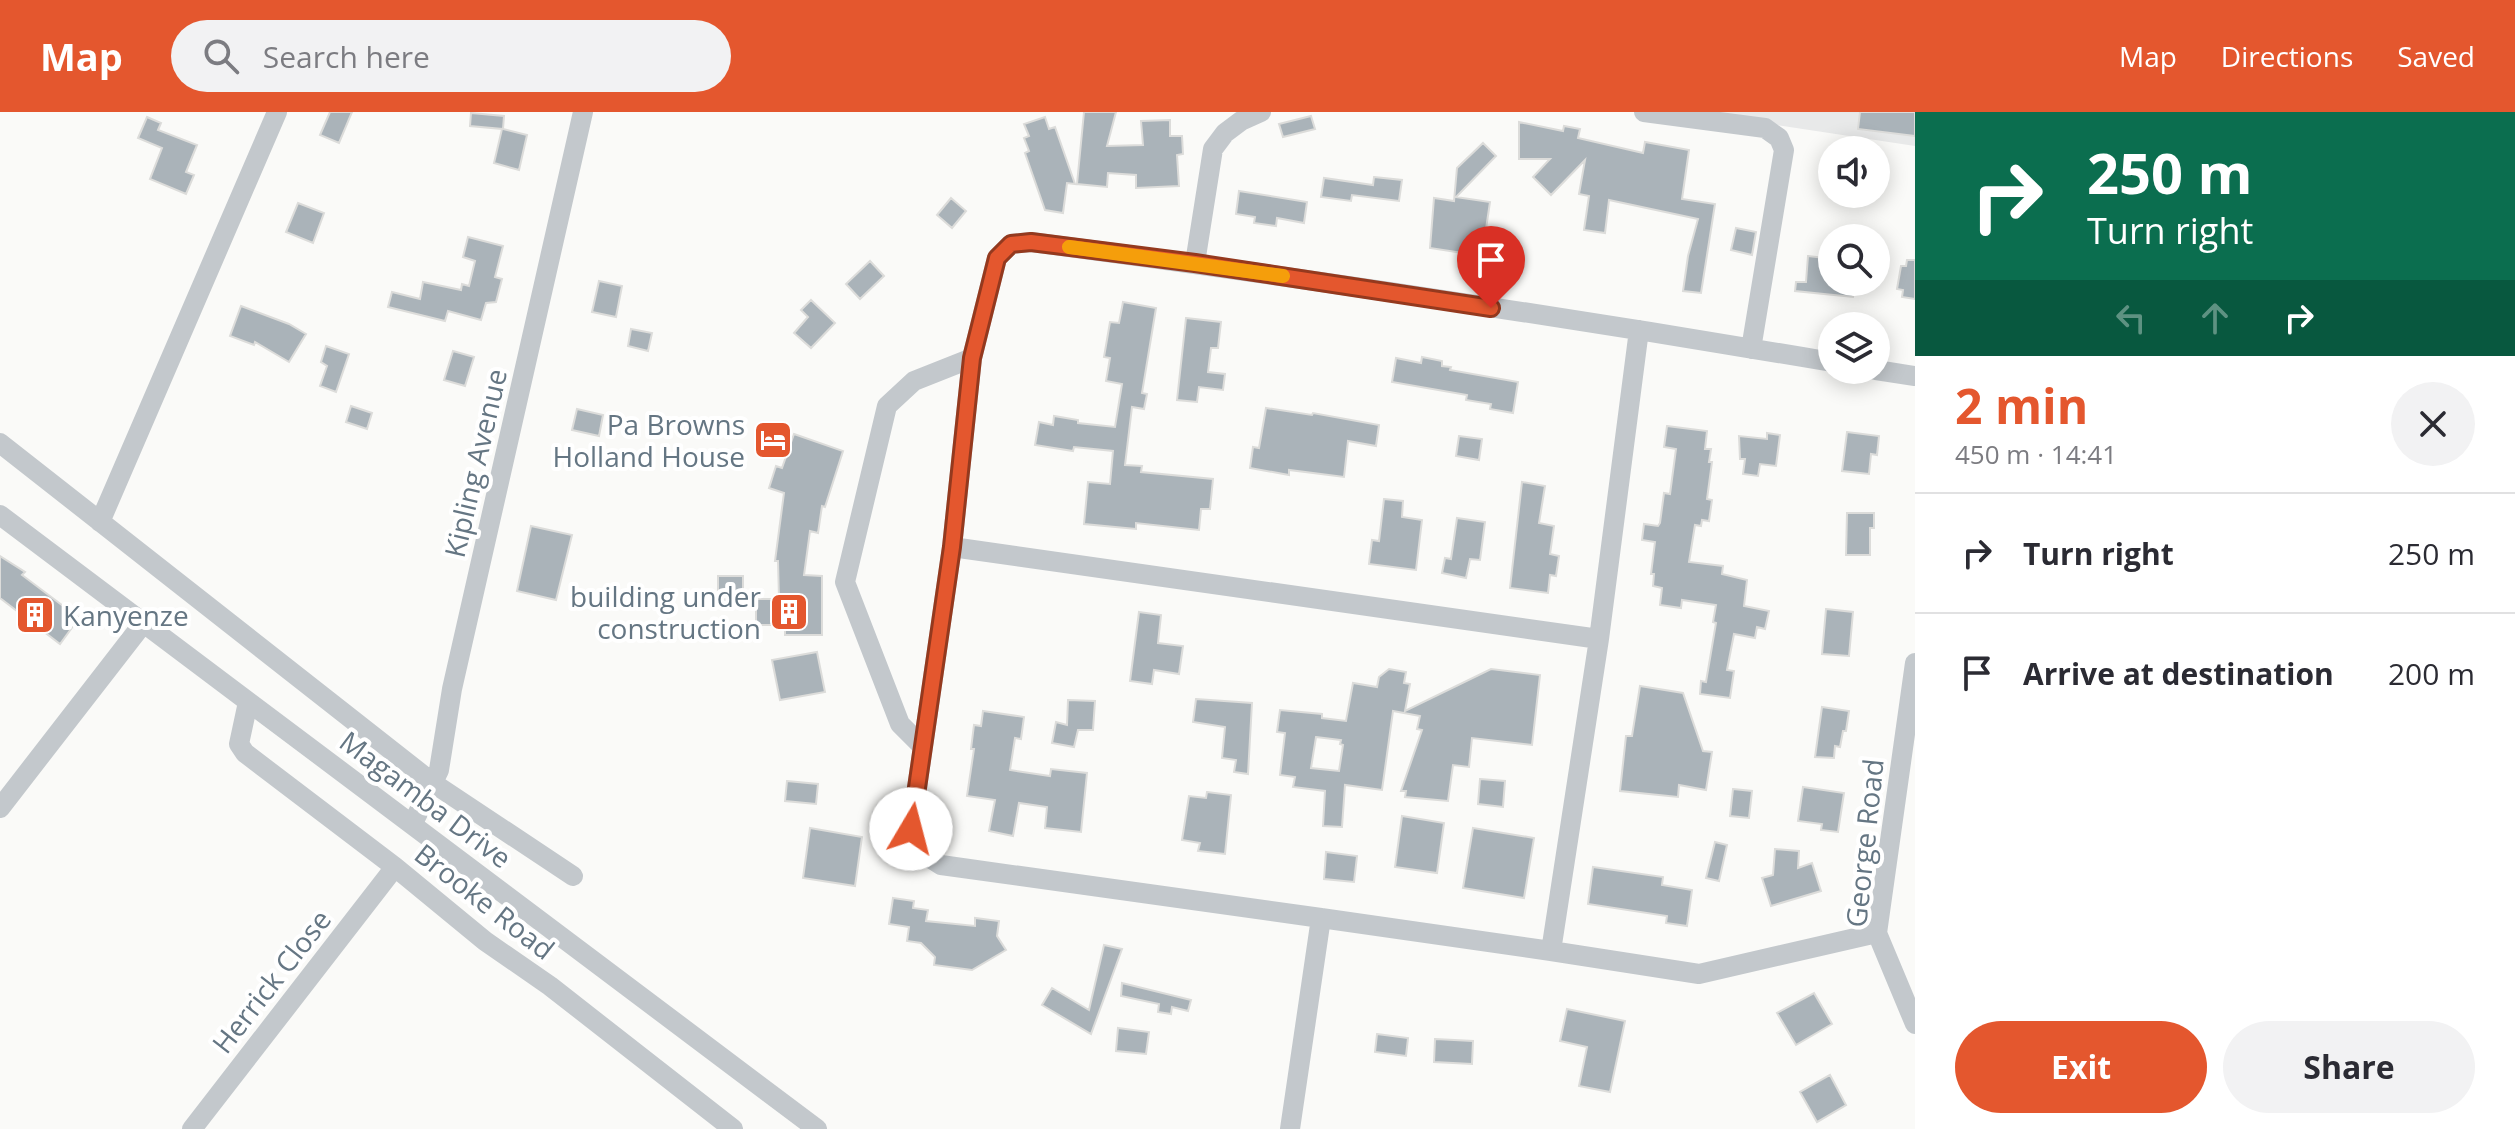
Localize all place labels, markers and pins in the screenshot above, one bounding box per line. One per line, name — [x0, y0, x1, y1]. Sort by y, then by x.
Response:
pin — [1457, 226, 1525, 308]
place label: Pa Browns Holland House — [553, 405, 745, 475]
hotel icon: Pa Browns Holland House — [752, 419, 794, 461]
place label: building under construction — [570, 577, 762, 647]
building icon: building under construction — [768, 591, 810, 633]
building icon: Kanyenze — [14, 594, 56, 636]
place label: Kanyenze — [63, 596, 189, 634]

